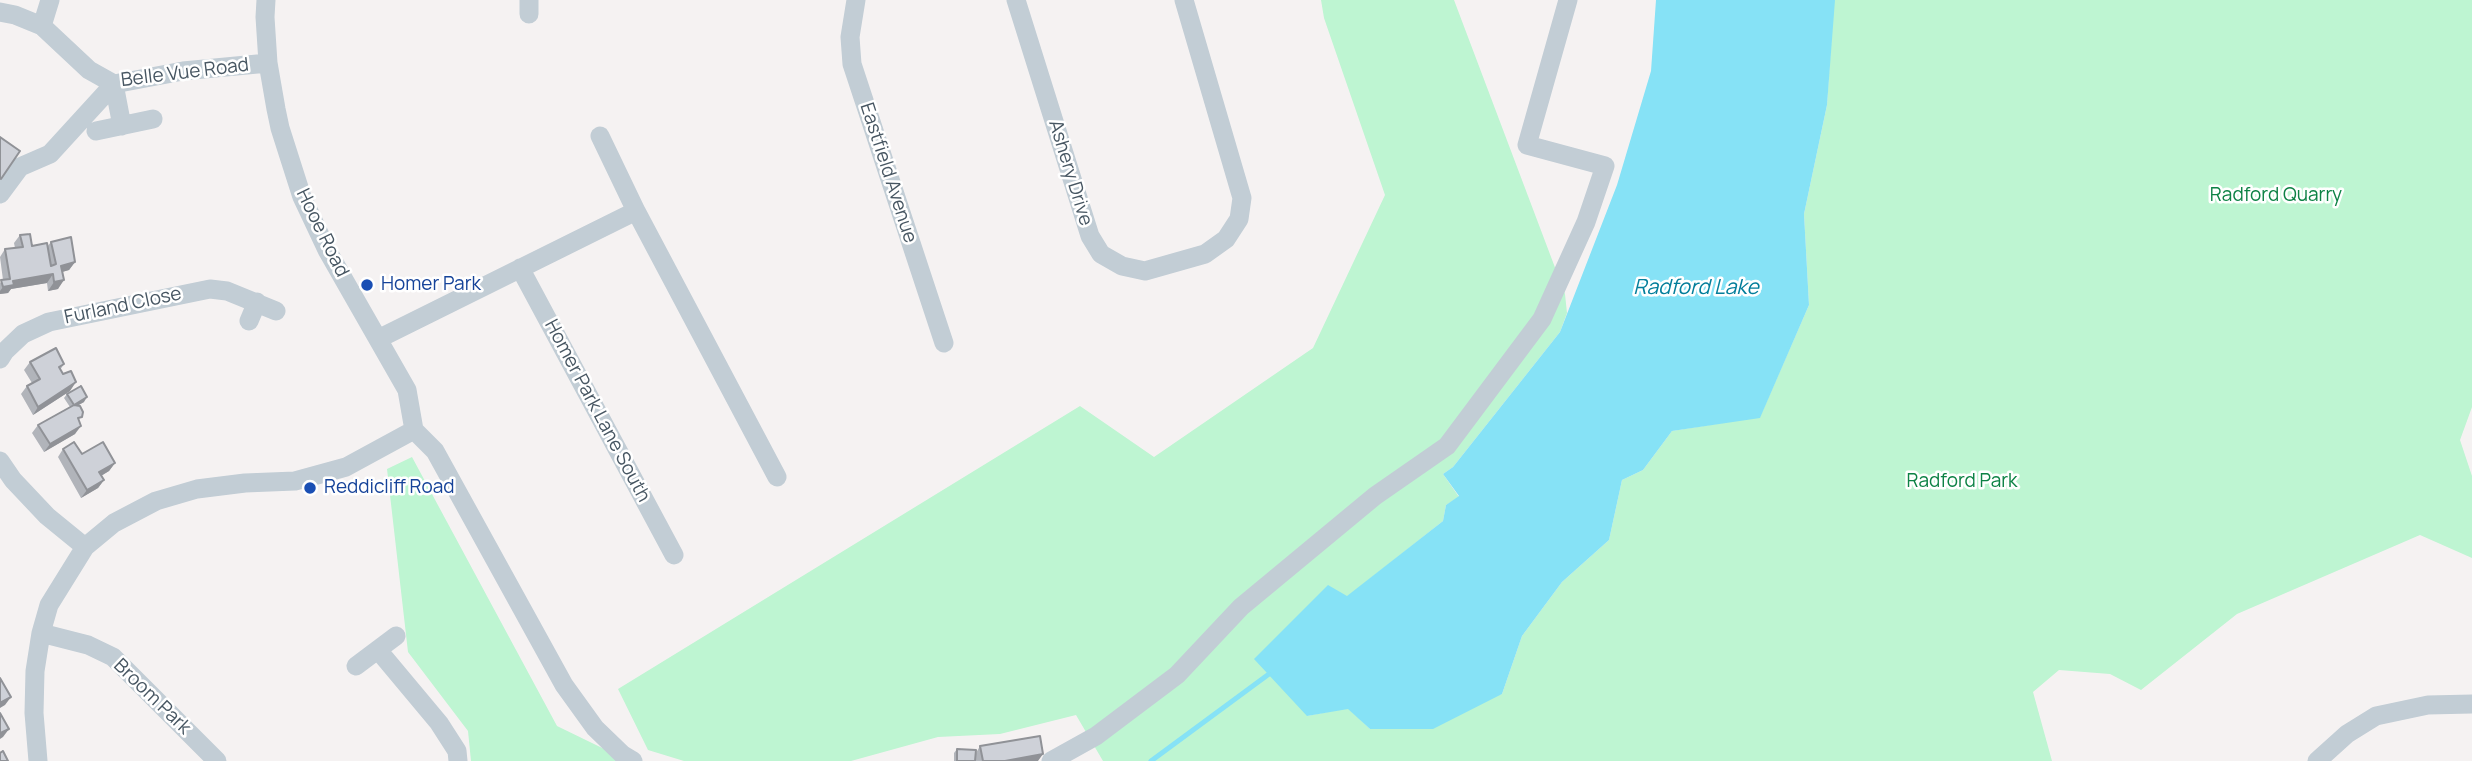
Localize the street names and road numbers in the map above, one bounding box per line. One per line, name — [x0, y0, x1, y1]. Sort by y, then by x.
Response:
street label: Belle Vue Road — [120, 54, 250, 92]
street label: Eastfield Avenue — [855, 100, 921, 246]
street label: Ashery Drive — [1043, 117, 1097, 229]
street label: Hooe Road — [291, 185, 353, 281]
street label: Furland Close — [62, 282, 184, 330]
street label: Homer Park Lane South — [539, 316, 655, 506]
street label: Broom Park — [109, 655, 195, 739]

